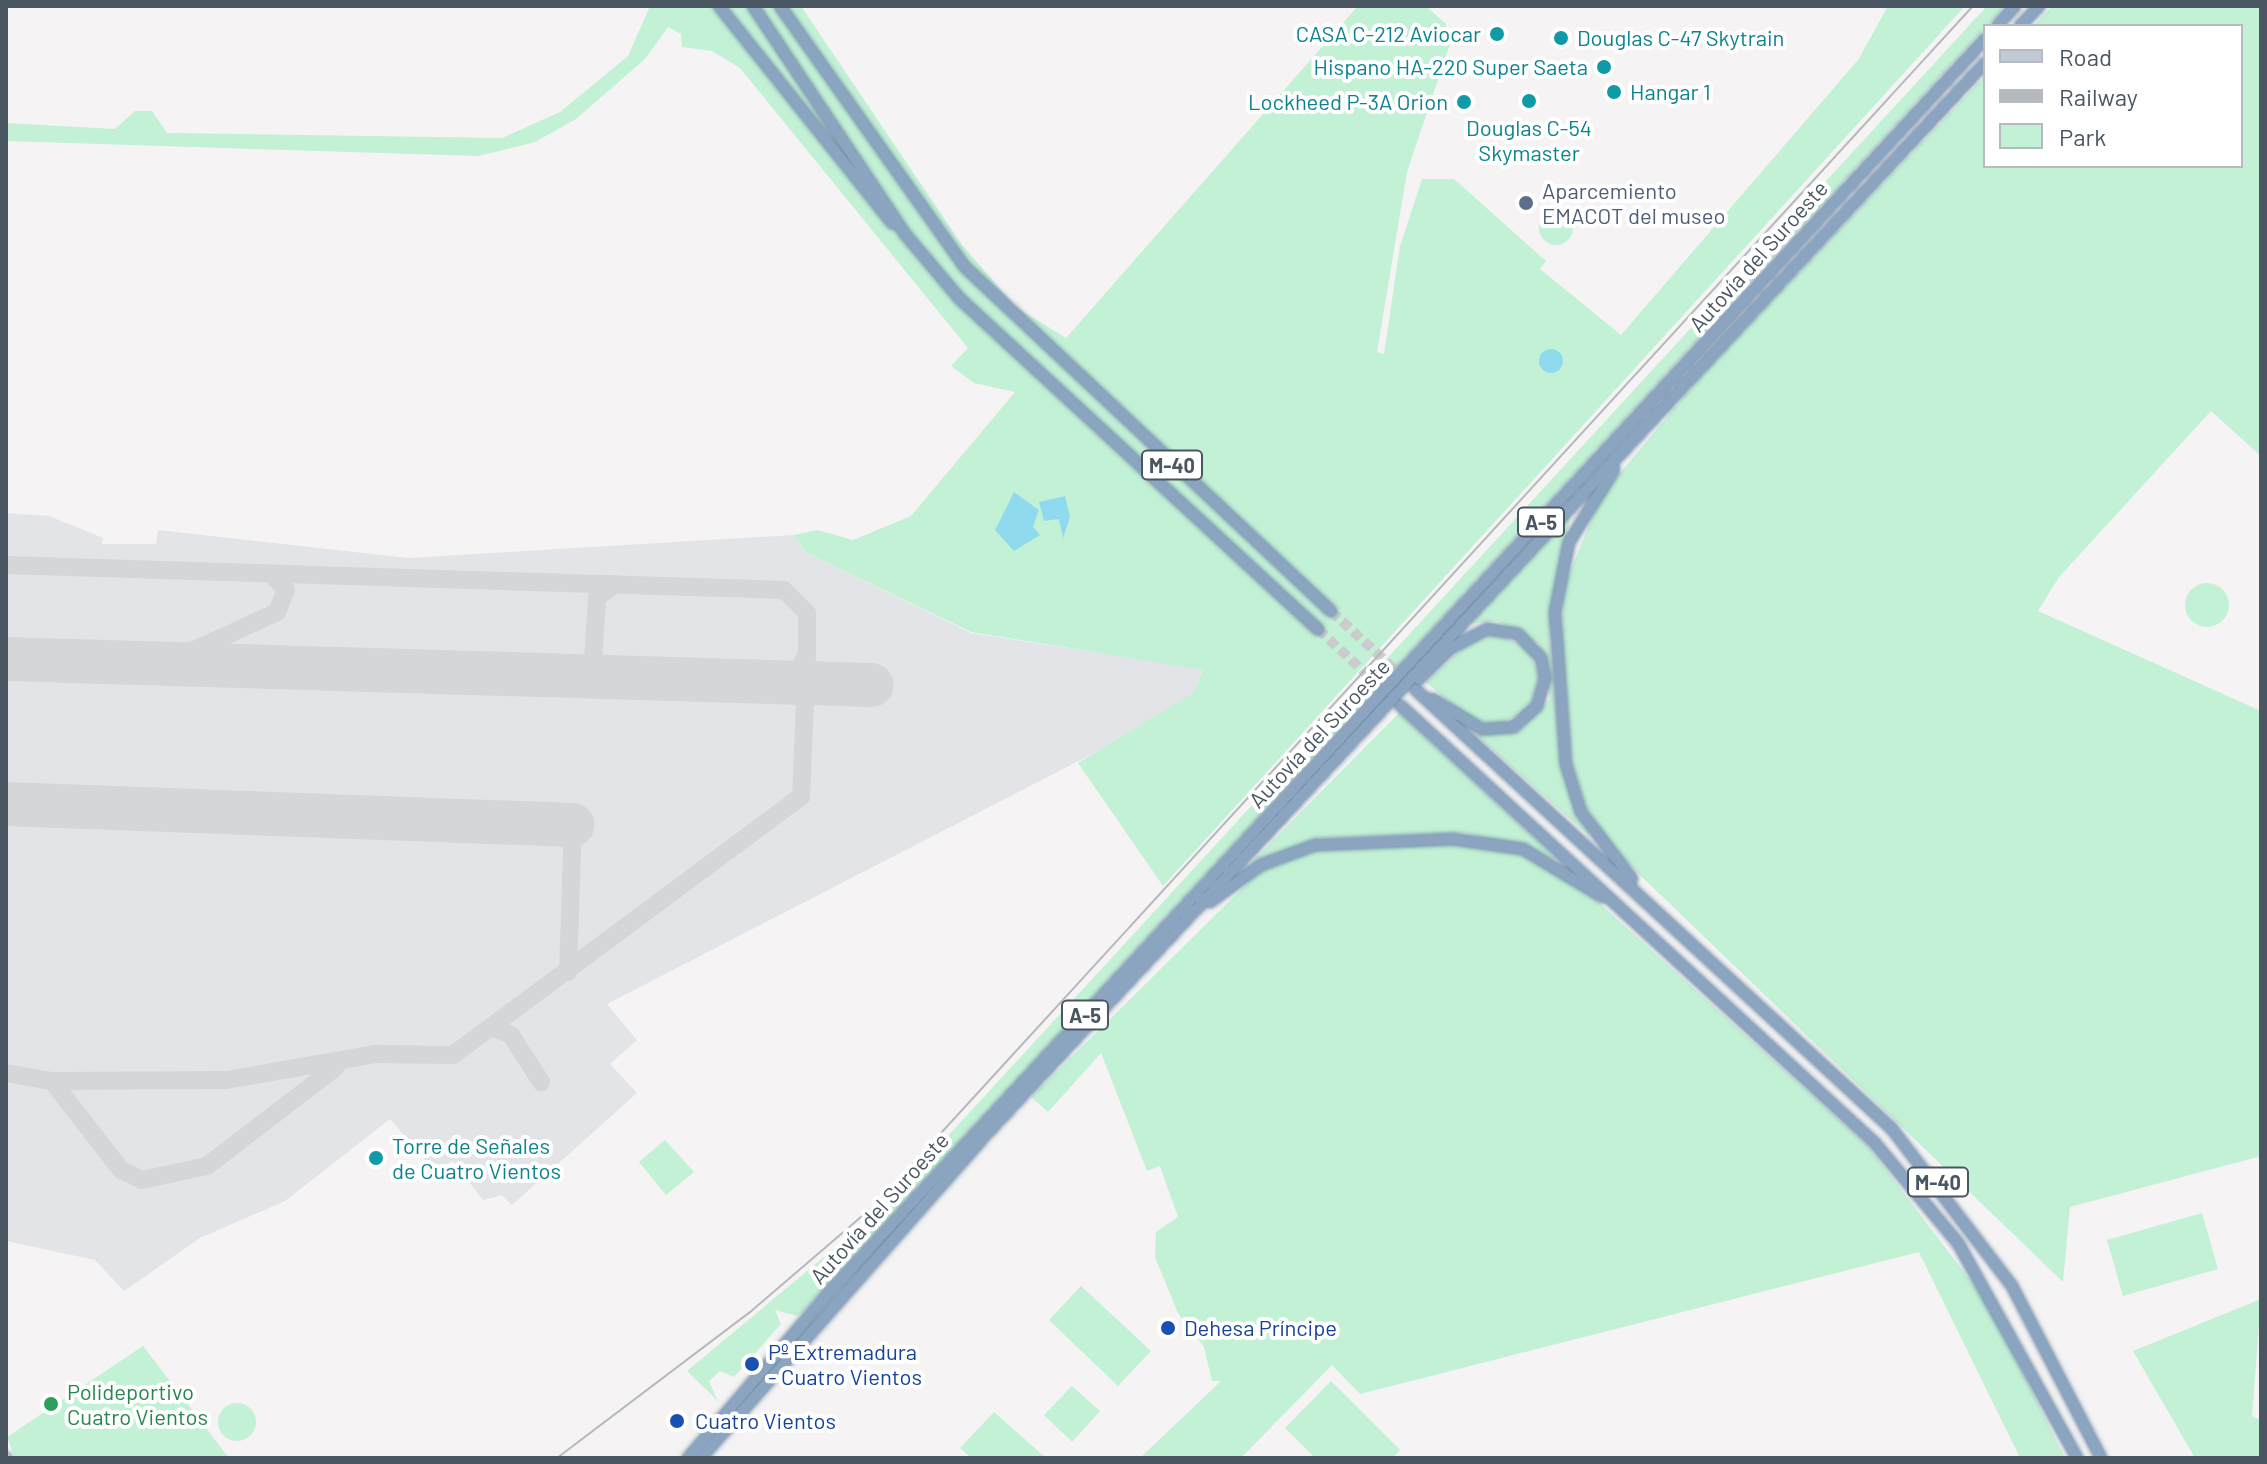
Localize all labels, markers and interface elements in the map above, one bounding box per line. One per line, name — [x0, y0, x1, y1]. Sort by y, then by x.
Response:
place label: CASA C-212 Aviocar — [1296, 21, 1481, 47]
legend — [1983, 24, 2243, 168]
marker: CASA C-212 Aviocar — [1488, 25, 1506, 43]
place label: Douglas C-47 Skytrain — [1577, 25, 1784, 51]
marker: Douglas C-47 Skytrain — [1552, 29, 1570, 47]
text: Road — [2059, 42, 2112, 71]
place label: Hispano HA-220 Super Saeta — [1314, 54, 1588, 80]
marker: Hispano HA-220 Super Saeta — [1595, 58, 1613, 76]
place label: Hangar 1 — [1630, 79, 1711, 105]
text: Railway — [2059, 82, 2138, 111]
marker: Hangar 1 — [1605, 83, 1623, 101]
place label: Lockheed P-3A Orion — [1248, 89, 1448, 115]
marker: Douglas C-54 Skymaster — [1520, 92, 1538, 110]
marker: Lockheed P-3A Orion — [1455, 93, 1473, 111]
place label: Douglas C-54 Skymaster — [1466, 114, 1592, 166]
text: Park — [2059, 122, 2106, 151]
street label: Autovía del Suroeste — [1683, 175, 1833, 337]
place label: Aparcemiento EMACOT del museo — [1542, 177, 1725, 228]
marker: Aparcemiento EMACOT del museo — [1517, 194, 1535, 212]
road number: M-40 — [1140, 449, 1204, 481]
road number: A-5 — [1515, 506, 1567, 538]
street label: Autovía del Suroeste — [1243, 653, 1395, 813]
road number: A-5 — [1059, 999, 1111, 1031]
street label: Autovía del Suroeste — [804, 1127, 954, 1289]
place label: Torre de Señales de Cuatro Vientos — [392, 1132, 561, 1184]
marker: Torre de Señales de Cuatro Vientos — [367, 1149, 385, 1167]
road number: M-40 — [1906, 1166, 1970, 1198]
place label: Dehesa Príncipe — [1184, 1315, 1337, 1341]
marker: Dehesa Príncipe — [1159, 1319, 1177, 1337]
place label: Pº Extremadura - Cuatro Vientos — [768, 1338, 922, 1390]
marker: Pº Extremadura - Cuatro Vientos — [743, 1355, 761, 1373]
place label: Polideportivo Cuatro Vientos — [67, 1378, 208, 1430]
marker: Polideportivo Cuatro Vientos — [42, 1395, 60, 1413]
place label: Cuatro Vientos — [695, 1408, 836, 1434]
marker: Cuatro Vientos — [666, 1410, 688, 1432]

